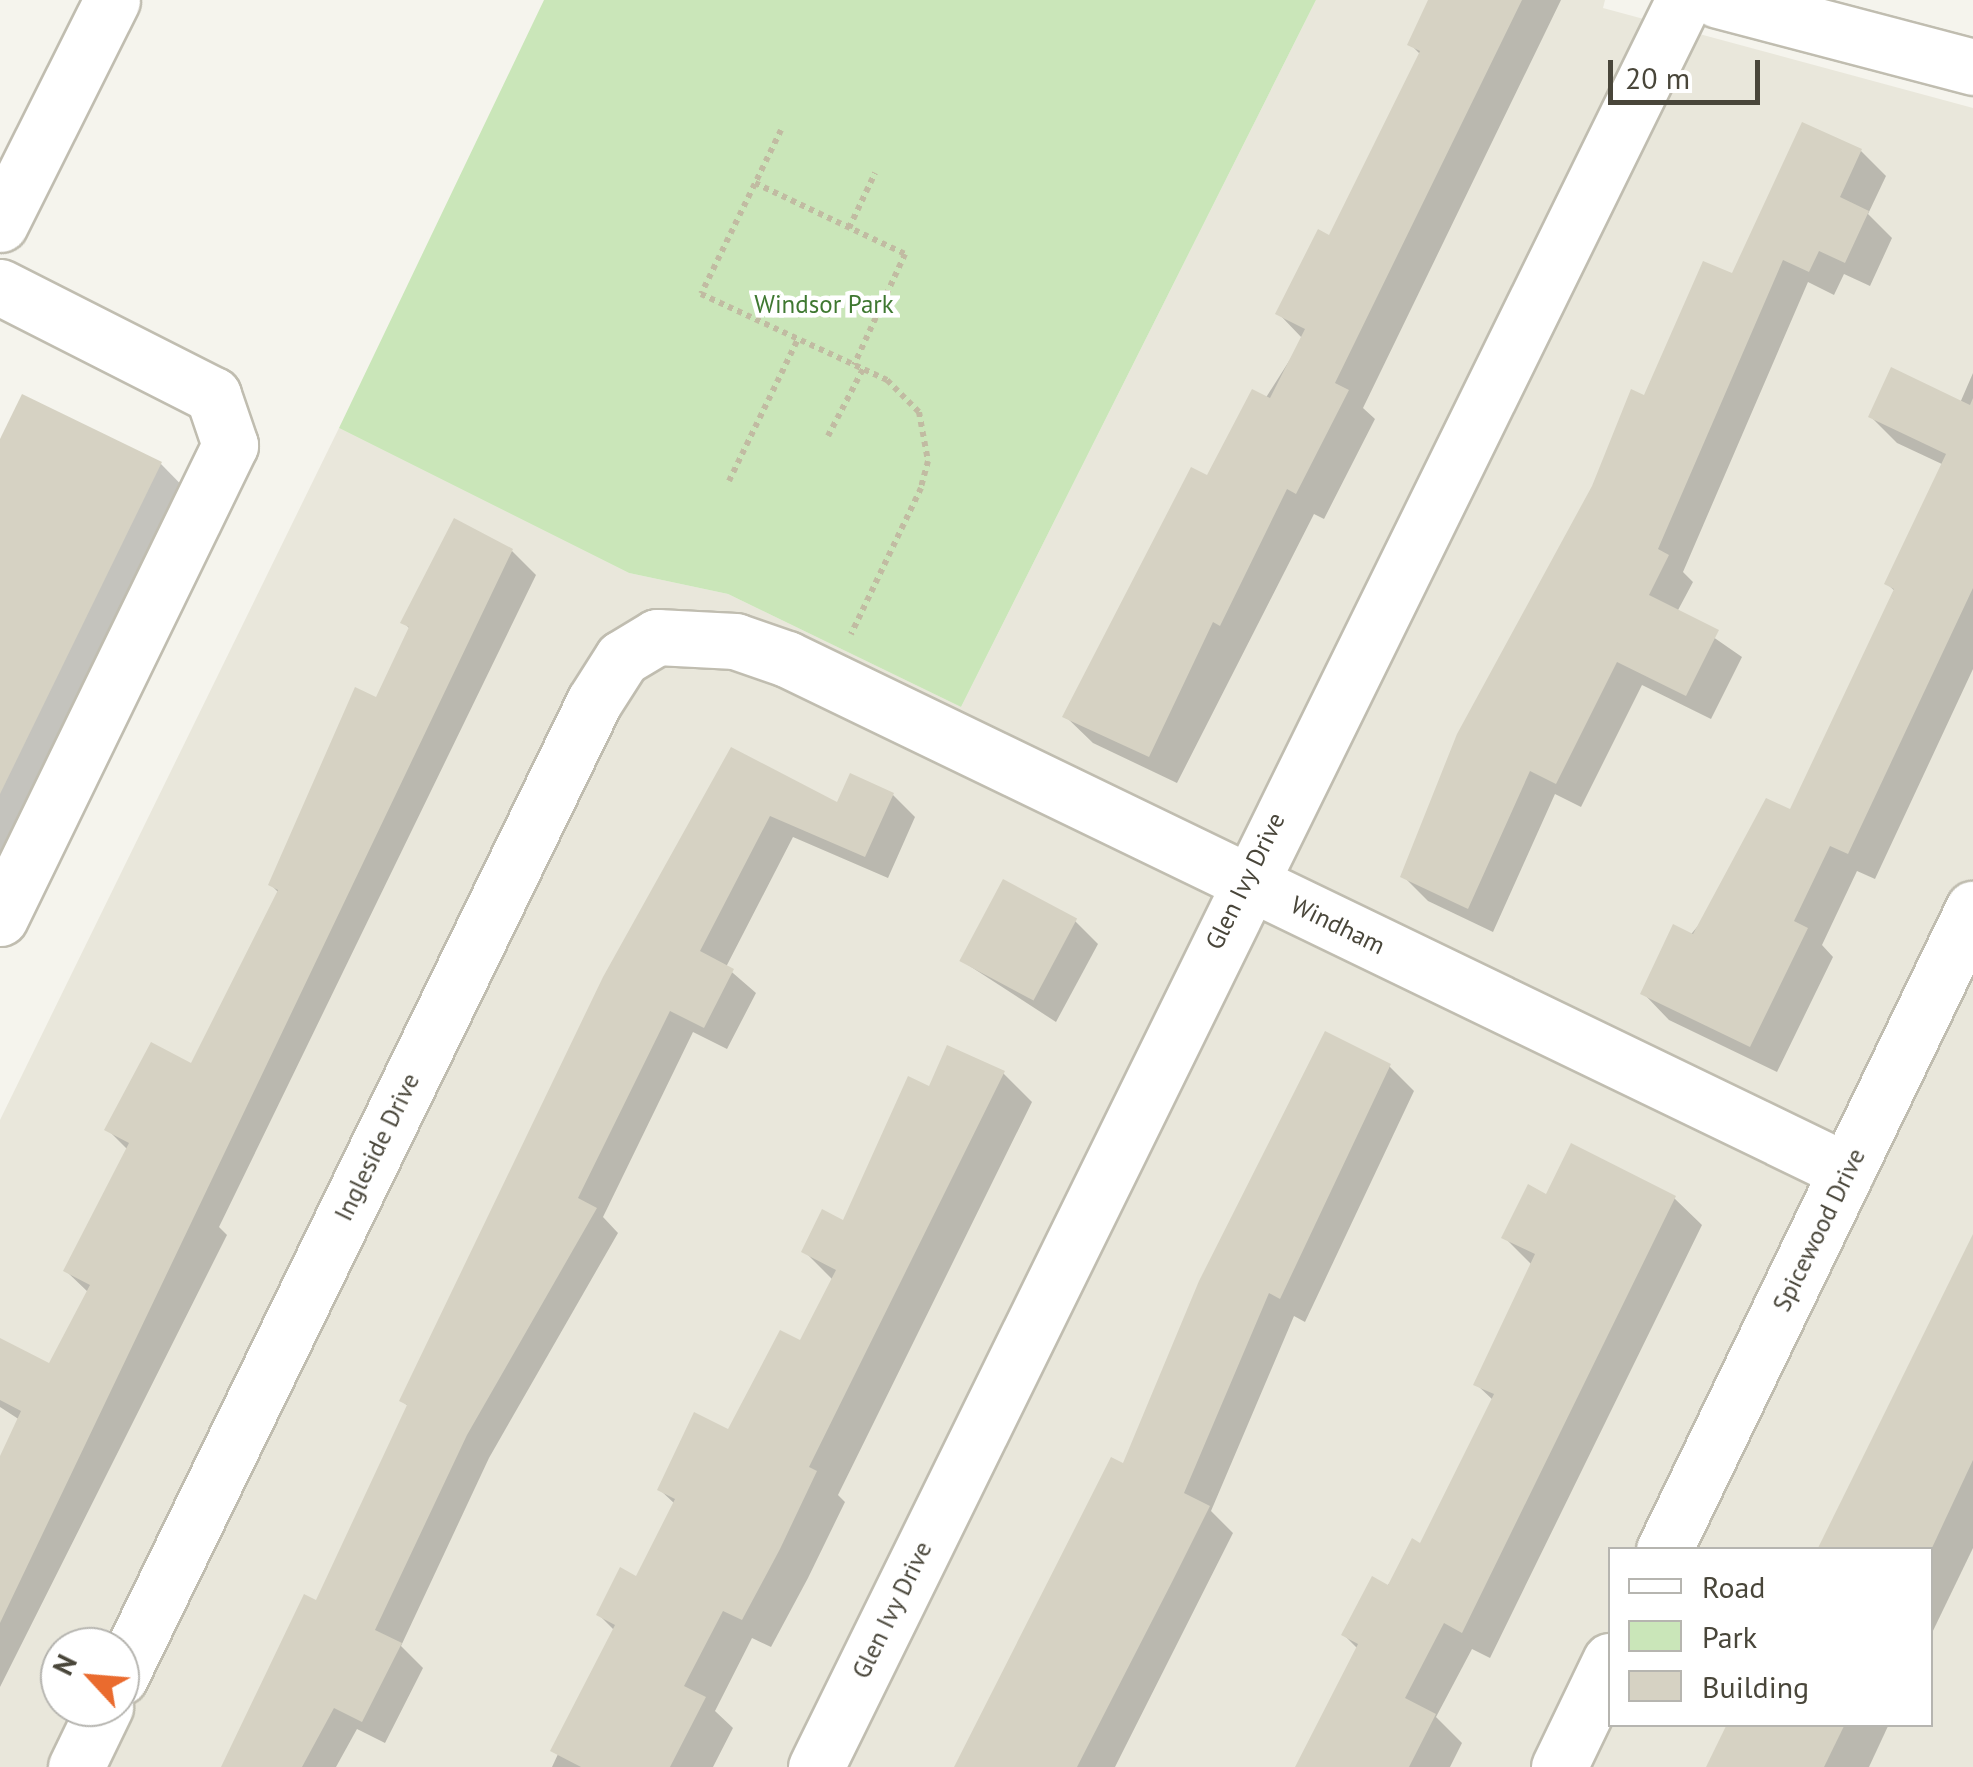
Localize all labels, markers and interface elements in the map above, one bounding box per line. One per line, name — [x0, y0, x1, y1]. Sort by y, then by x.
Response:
scale bar — [1613, 40, 1766, 102]
text: 20 m — [1625, 58, 1690, 97]
park label: Windsor Park — [754, 289, 894, 319]
street label: Glen Ivy Drive — [1199, 807, 1291, 955]
street label: Windham — [1286, 889, 1390, 961]
street label: Ingleside Drive — [328, 1068, 426, 1226]
street label: Spicewood Drive — [1767, 1144, 1871, 1316]
street label: Glen Ivy Drive — [846, 1536, 938, 1684]
legend — [1608, 1547, 1933, 1727]
text: Road — [1702, 1567, 1766, 1606]
text: Park — [1702, 1617, 1757, 1656]
north arrow — [40, 1627, 140, 1727]
text: N — [44, 1648, 85, 1681]
text: Building — [1702, 1667, 1809, 1706]

